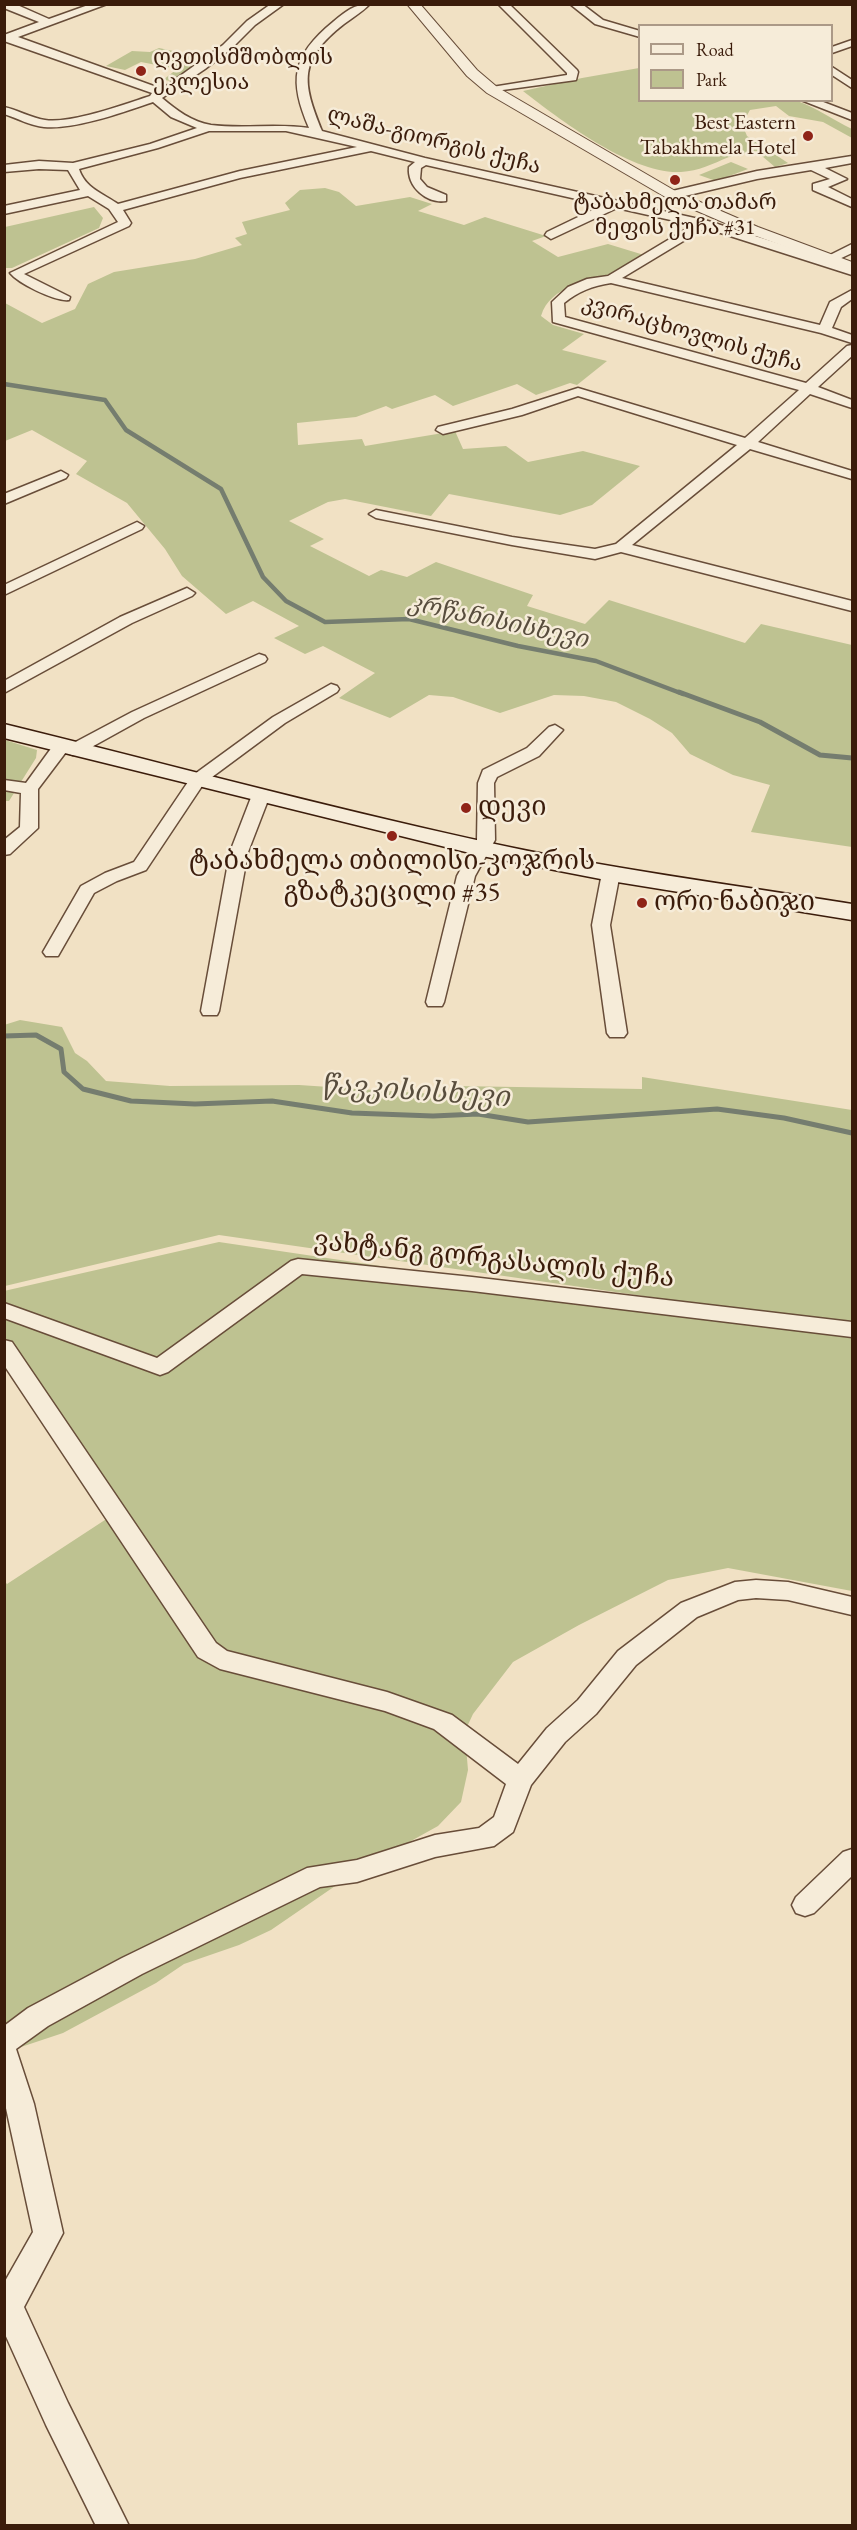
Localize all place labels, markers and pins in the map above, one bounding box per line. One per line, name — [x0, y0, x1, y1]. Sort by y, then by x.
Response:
place label: ღვთისმშობლის ეკლესია — [153, 45, 333, 96]
marker: ღვთისმშობლის ეკლესია — [134, 64, 148, 78]
place label: Best Eastern Tabakhmela Hotel — [640, 110, 796, 162]
marker: Best Eastern Tabakhmela Hotel — [801, 129, 815, 143]
marker: ტაბახმელა თამარ მეფის ქუჩა #31 — [668, 173, 682, 187]
place label: ტაბახმელა თამარ მეფის ქუჩა #31 — [573, 190, 777, 242]
place label: დევი — [478, 792, 546, 824]
marker: დევი — [459, 801, 473, 815]
marker: ტაბახმელა თბილისი-კოჯრის გზატკეცილი #35 — [385, 829, 399, 843]
place label: ტაბახმელა თბილისი-კოჯრის გზატკეცილი #35 — [189, 846, 595, 909]
place label: ორი ნაბიჯი — [654, 887, 815, 919]
marker: ორი ნაბიჯი — [635, 896, 649, 910]

